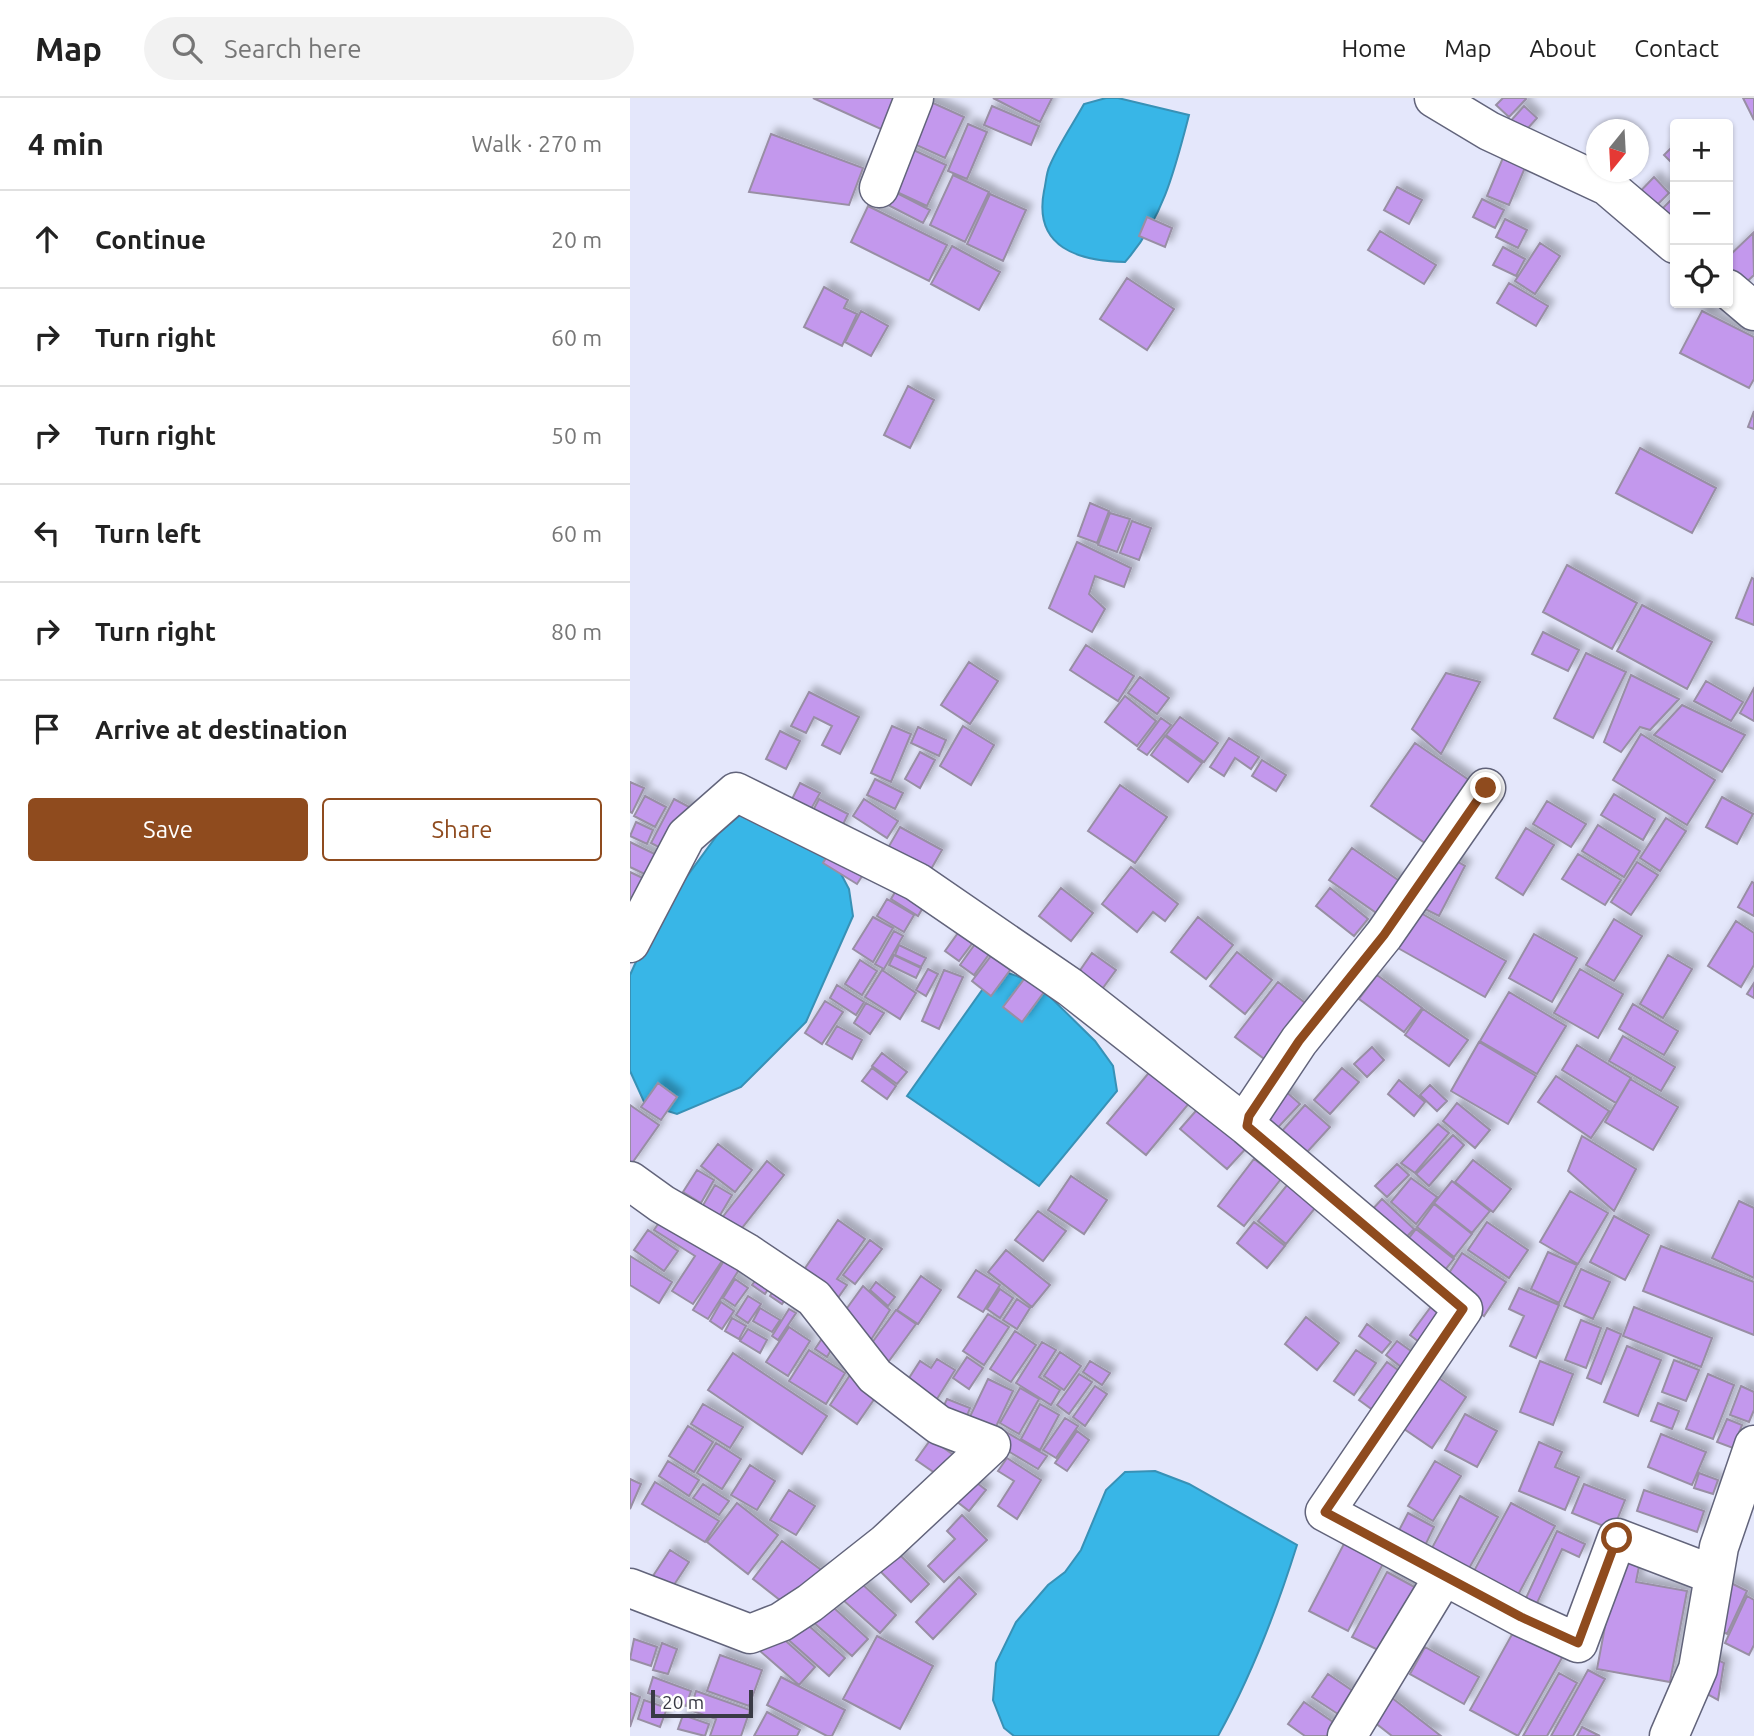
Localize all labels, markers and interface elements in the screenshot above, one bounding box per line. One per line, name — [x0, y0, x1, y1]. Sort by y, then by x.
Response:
search box — [144, 17, 634, 80]
icon: search — [168, 29, 206, 67]
text: Map — [35, 30, 102, 67]
text: Search here — [224, 34, 362, 63]
text: Home — [1341, 35, 1406, 62]
text: Map — [1444, 35, 1491, 62]
text: About — [1529, 35, 1596, 62]
text: Contact — [1634, 35, 1719, 62]
north arrow — [1586, 119, 1649, 182]
map controls — [1670, 119, 1733, 308]
button: + — [1670, 119, 1733, 182]
text: 4 min — [28, 127, 104, 161]
text: Walk · 270 m — [471, 131, 602, 156]
button: − — [1670, 182, 1733, 245]
icon: ahead — [28, 220, 66, 258]
text: Continue — [95, 225, 206, 254]
text: 20 m — [551, 227, 602, 252]
button: locate — [1670, 245, 1733, 308]
icon: right — [28, 318, 66, 356]
text: Turn right — [95, 323, 216, 352]
text: 60 m — [551, 325, 602, 350]
icon: right — [28, 416, 66, 454]
text: Turn right — [95, 421, 216, 450]
text: 50 m — [551, 423, 602, 448]
icon: left — [28, 514, 66, 552]
text: Turn left — [95, 519, 201, 548]
text: 60 m — [551, 521, 602, 546]
icon: right — [28, 612, 66, 650]
text: Turn right — [95, 617, 216, 646]
text: 80 m — [551, 619, 602, 644]
icon: arrive — [28, 710, 66, 748]
text: Arrive at destination — [95, 715, 348, 744]
route end — [1470, 772, 1501, 803]
button: Save — [28, 798, 308, 861]
button: Share — [322, 798, 602, 861]
route start — [1601, 1522, 1632, 1553]
scale bar — [651, 1687, 752, 1719]
text: 20 m — [662, 1691, 704, 1713]

